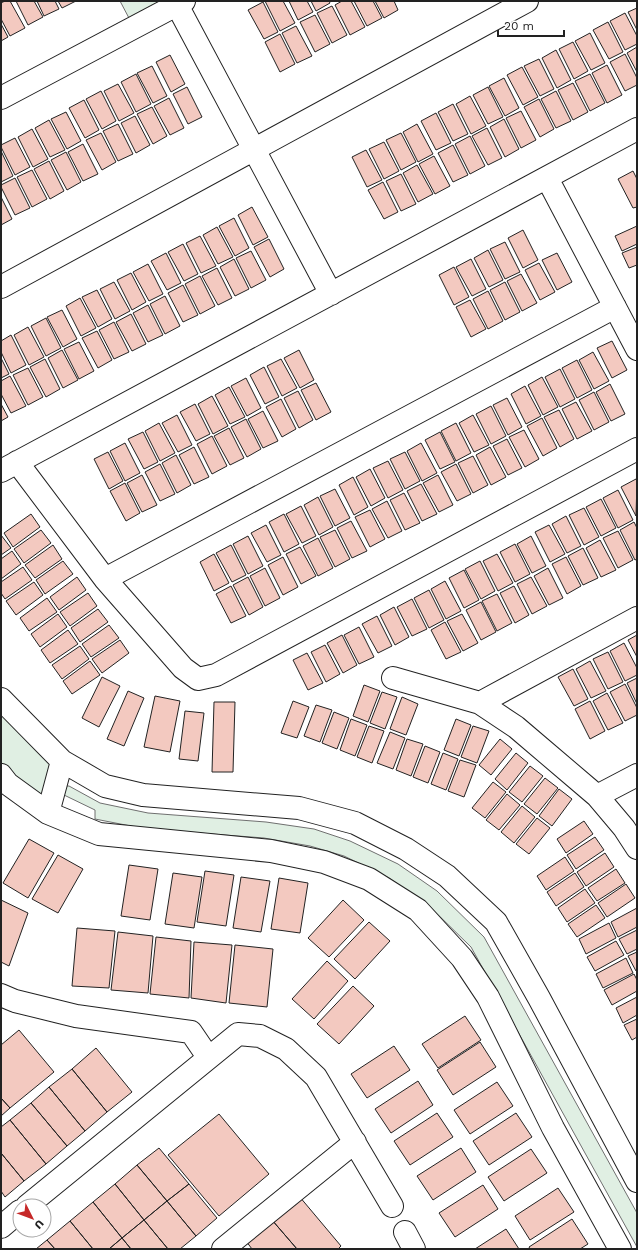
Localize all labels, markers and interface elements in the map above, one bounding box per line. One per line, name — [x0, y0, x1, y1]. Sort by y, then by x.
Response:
scale bar — [498, 12, 564, 38]
text: 20 m — [504, 19, 534, 33]
north arrow — [12, 1198, 52, 1238]
text: U — [31, 1217, 47, 1232]

